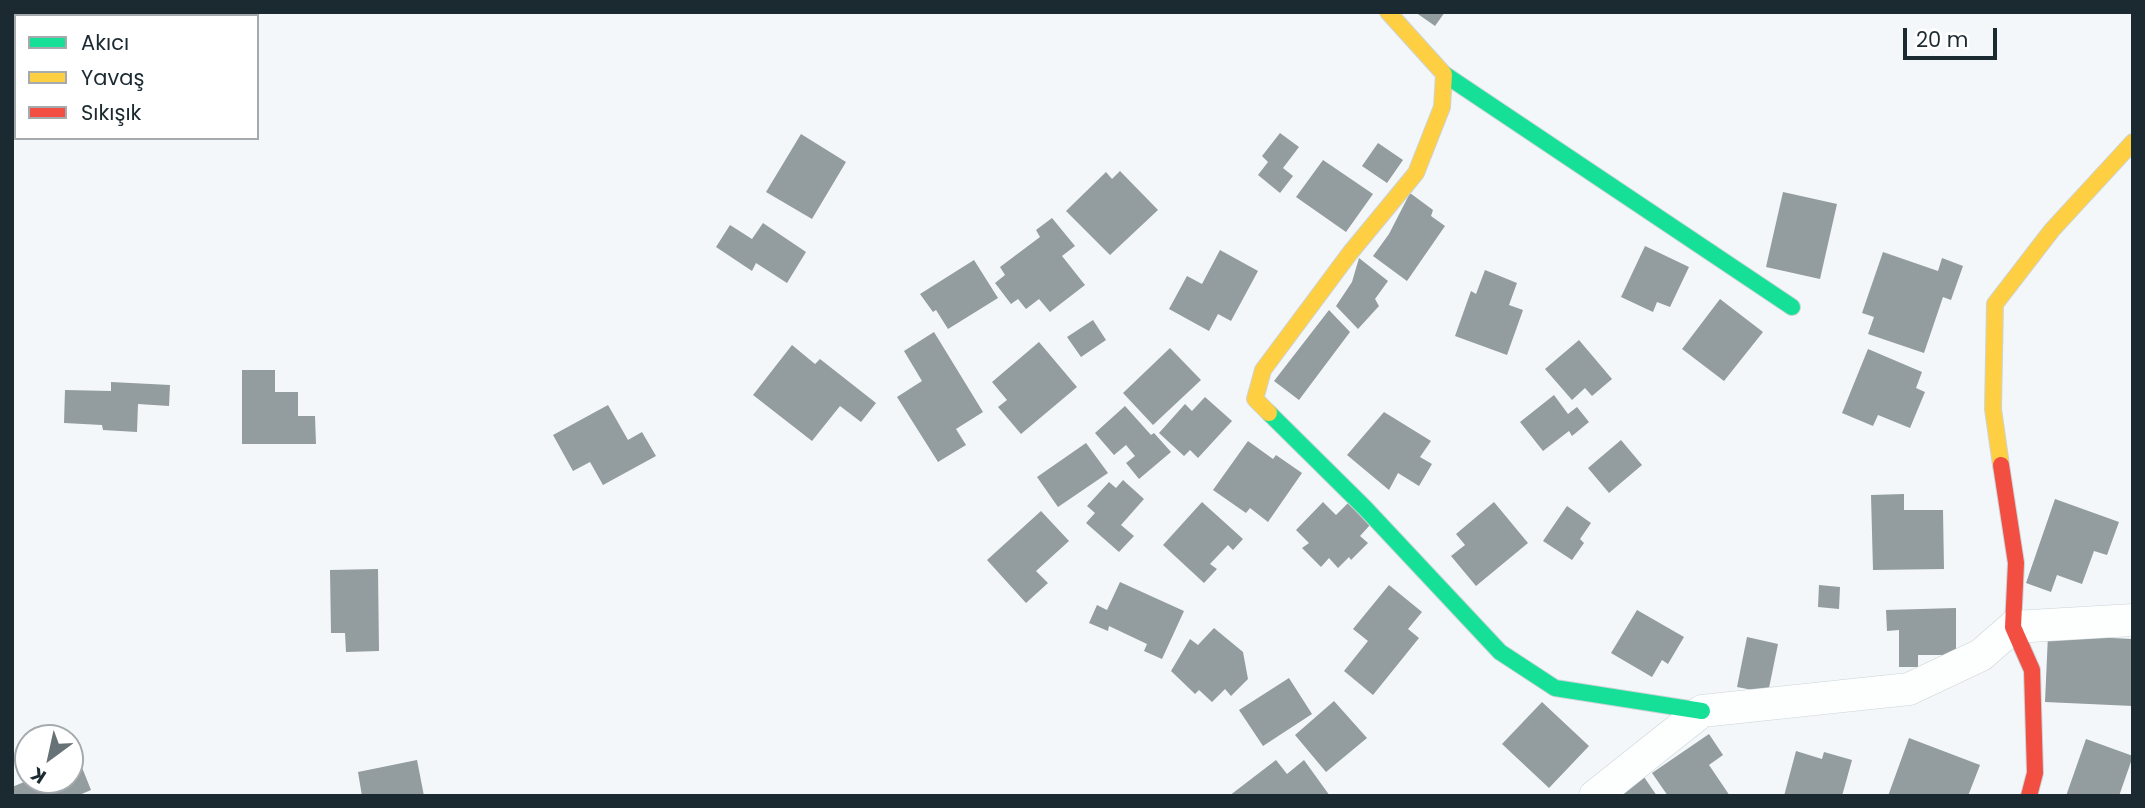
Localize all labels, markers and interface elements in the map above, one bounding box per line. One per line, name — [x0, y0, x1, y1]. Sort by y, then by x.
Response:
legend — [14, 14, 259, 140]
scale bar — [1907, 14, 2002, 58]
text: 20 m — [1916, 25, 1969, 54]
text: Akıcı — [81, 28, 129, 57]
text: Yavaş — [81, 63, 144, 92]
text: Sıkışık — [81, 98, 141, 127]
north arrow — [14, 724, 84, 794]
text: K — [25, 760, 51, 790]

